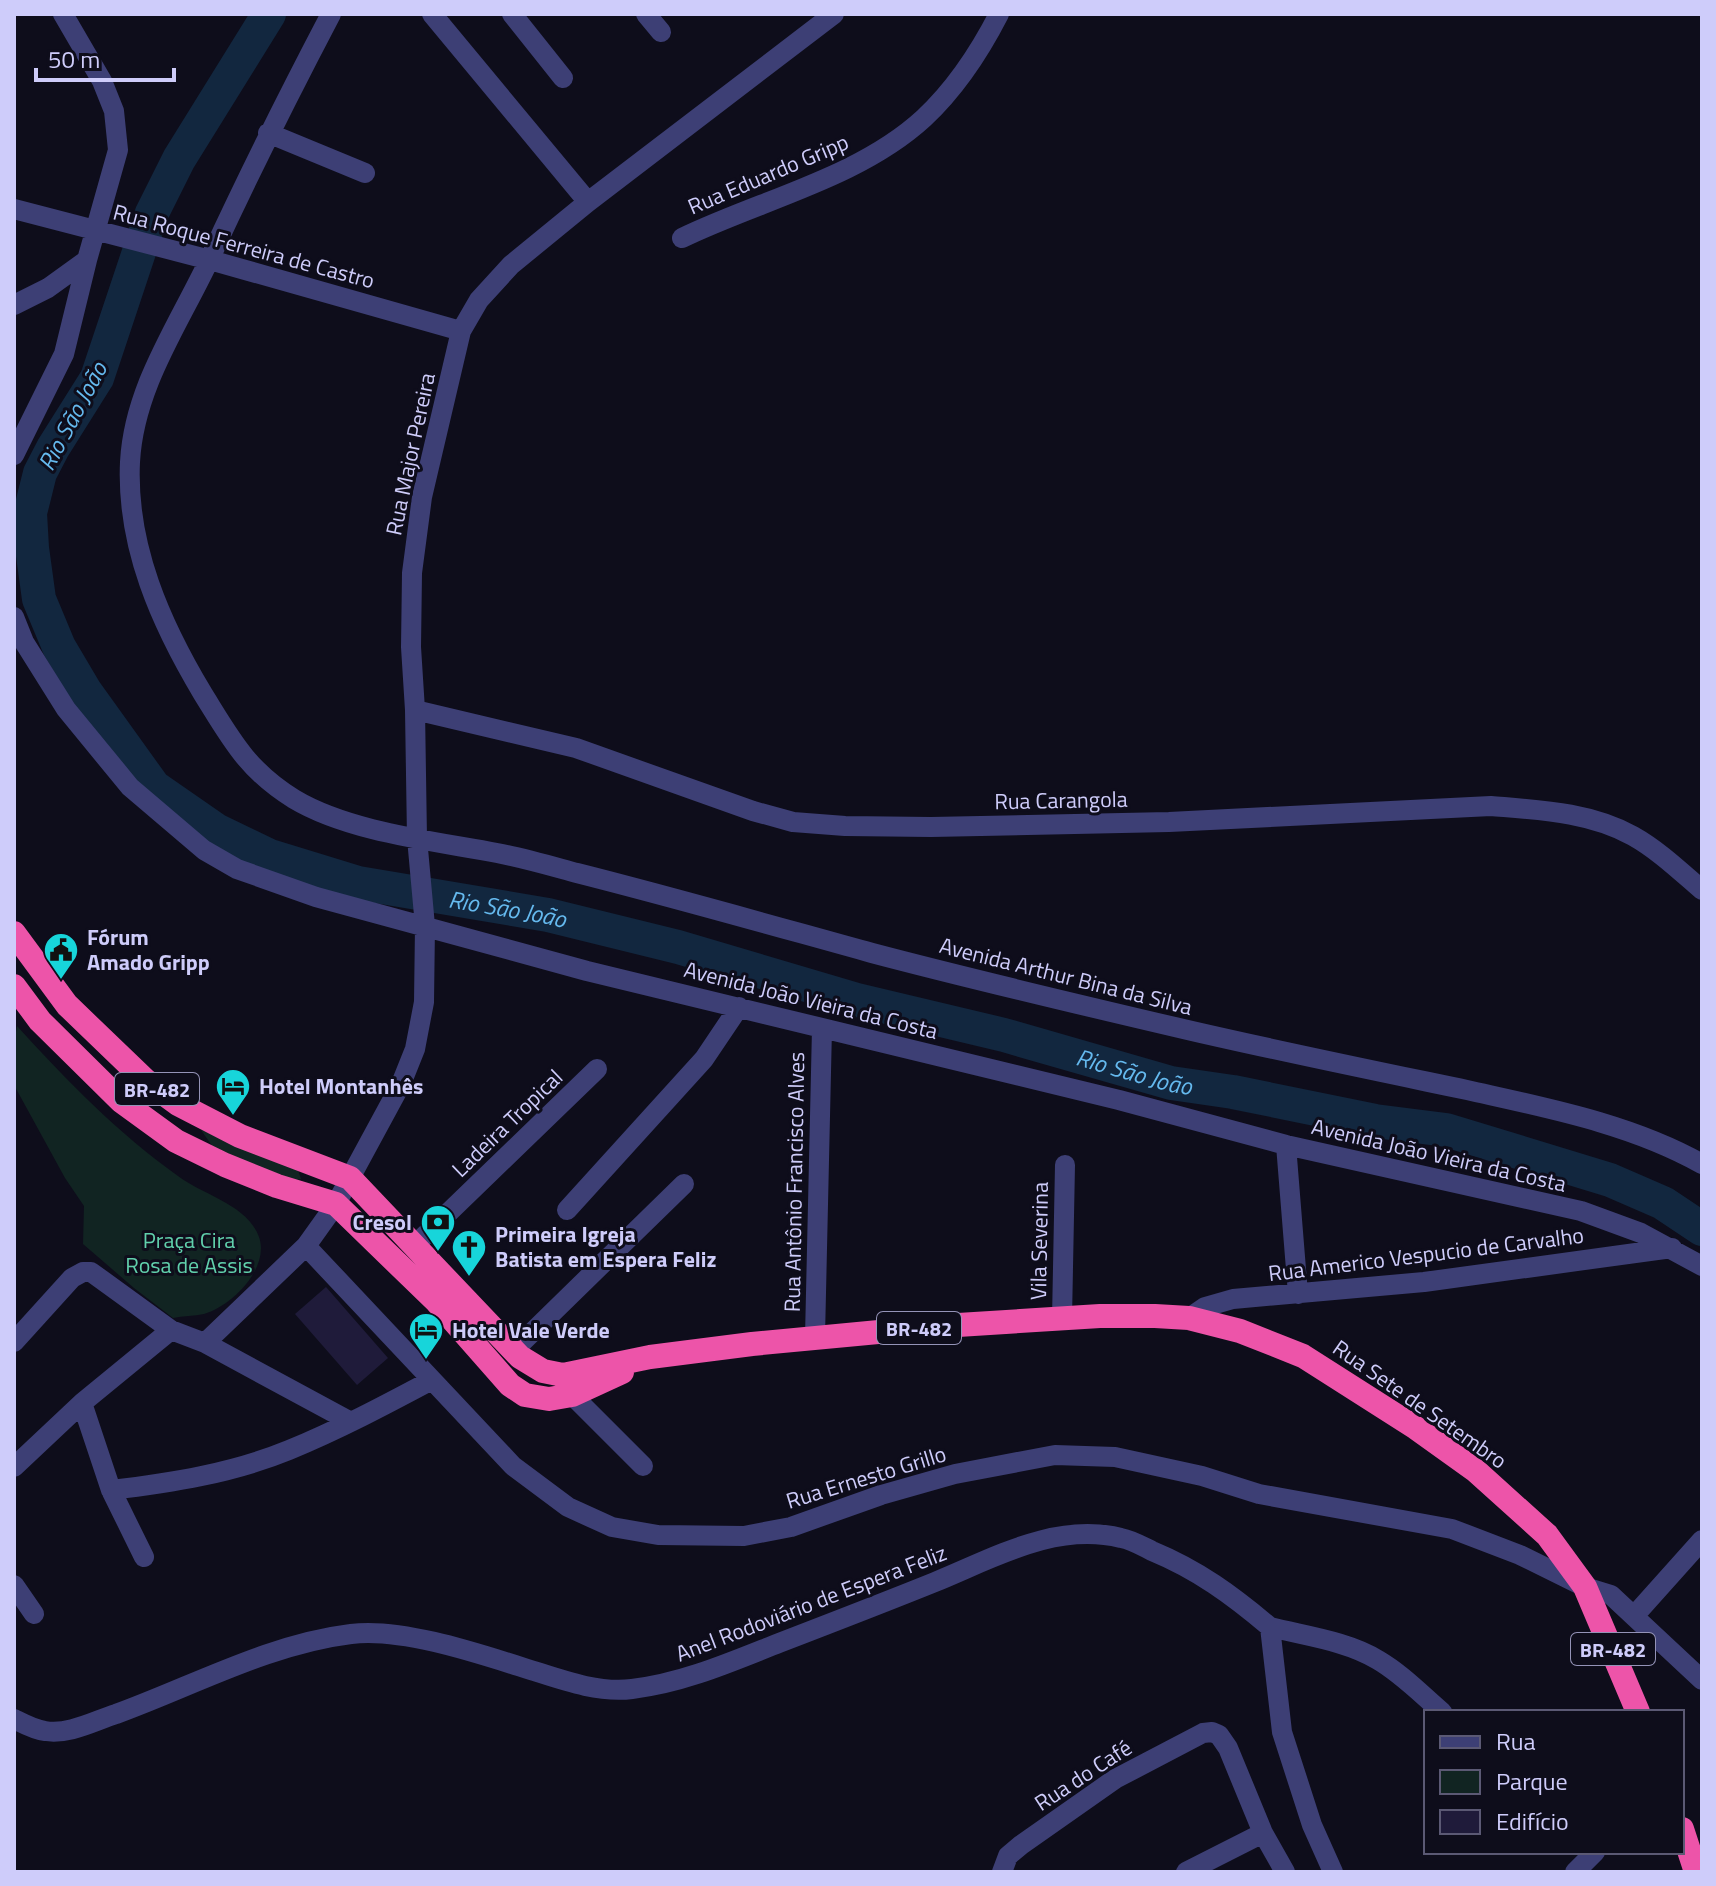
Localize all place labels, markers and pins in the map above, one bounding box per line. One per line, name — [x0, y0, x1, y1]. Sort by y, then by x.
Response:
place label: Fórum Amado Gripp — [87, 920, 210, 979]
public building icon: Fórum Amado Gripp — [42, 931, 80, 981]
hotel icon: Hotel Montanhês — [214, 1067, 252, 1117]
place label: Hotel Montanhês — [259, 1069, 423, 1103]
bank icon: Cresol — [419, 1203, 457, 1253]
place label: Cresol — [353, 1205, 412, 1239]
place label: Primeira Igreja Batista em Espera Feliz — [495, 1217, 716, 1276]
church icon: Primeira Igreja Batista em Espera Feliz — [450, 1228, 488, 1278]
hotel icon: Hotel Vale Verde — [407, 1311, 445, 1361]
place label: Hotel Vale Verde — [452, 1313, 610, 1347]

